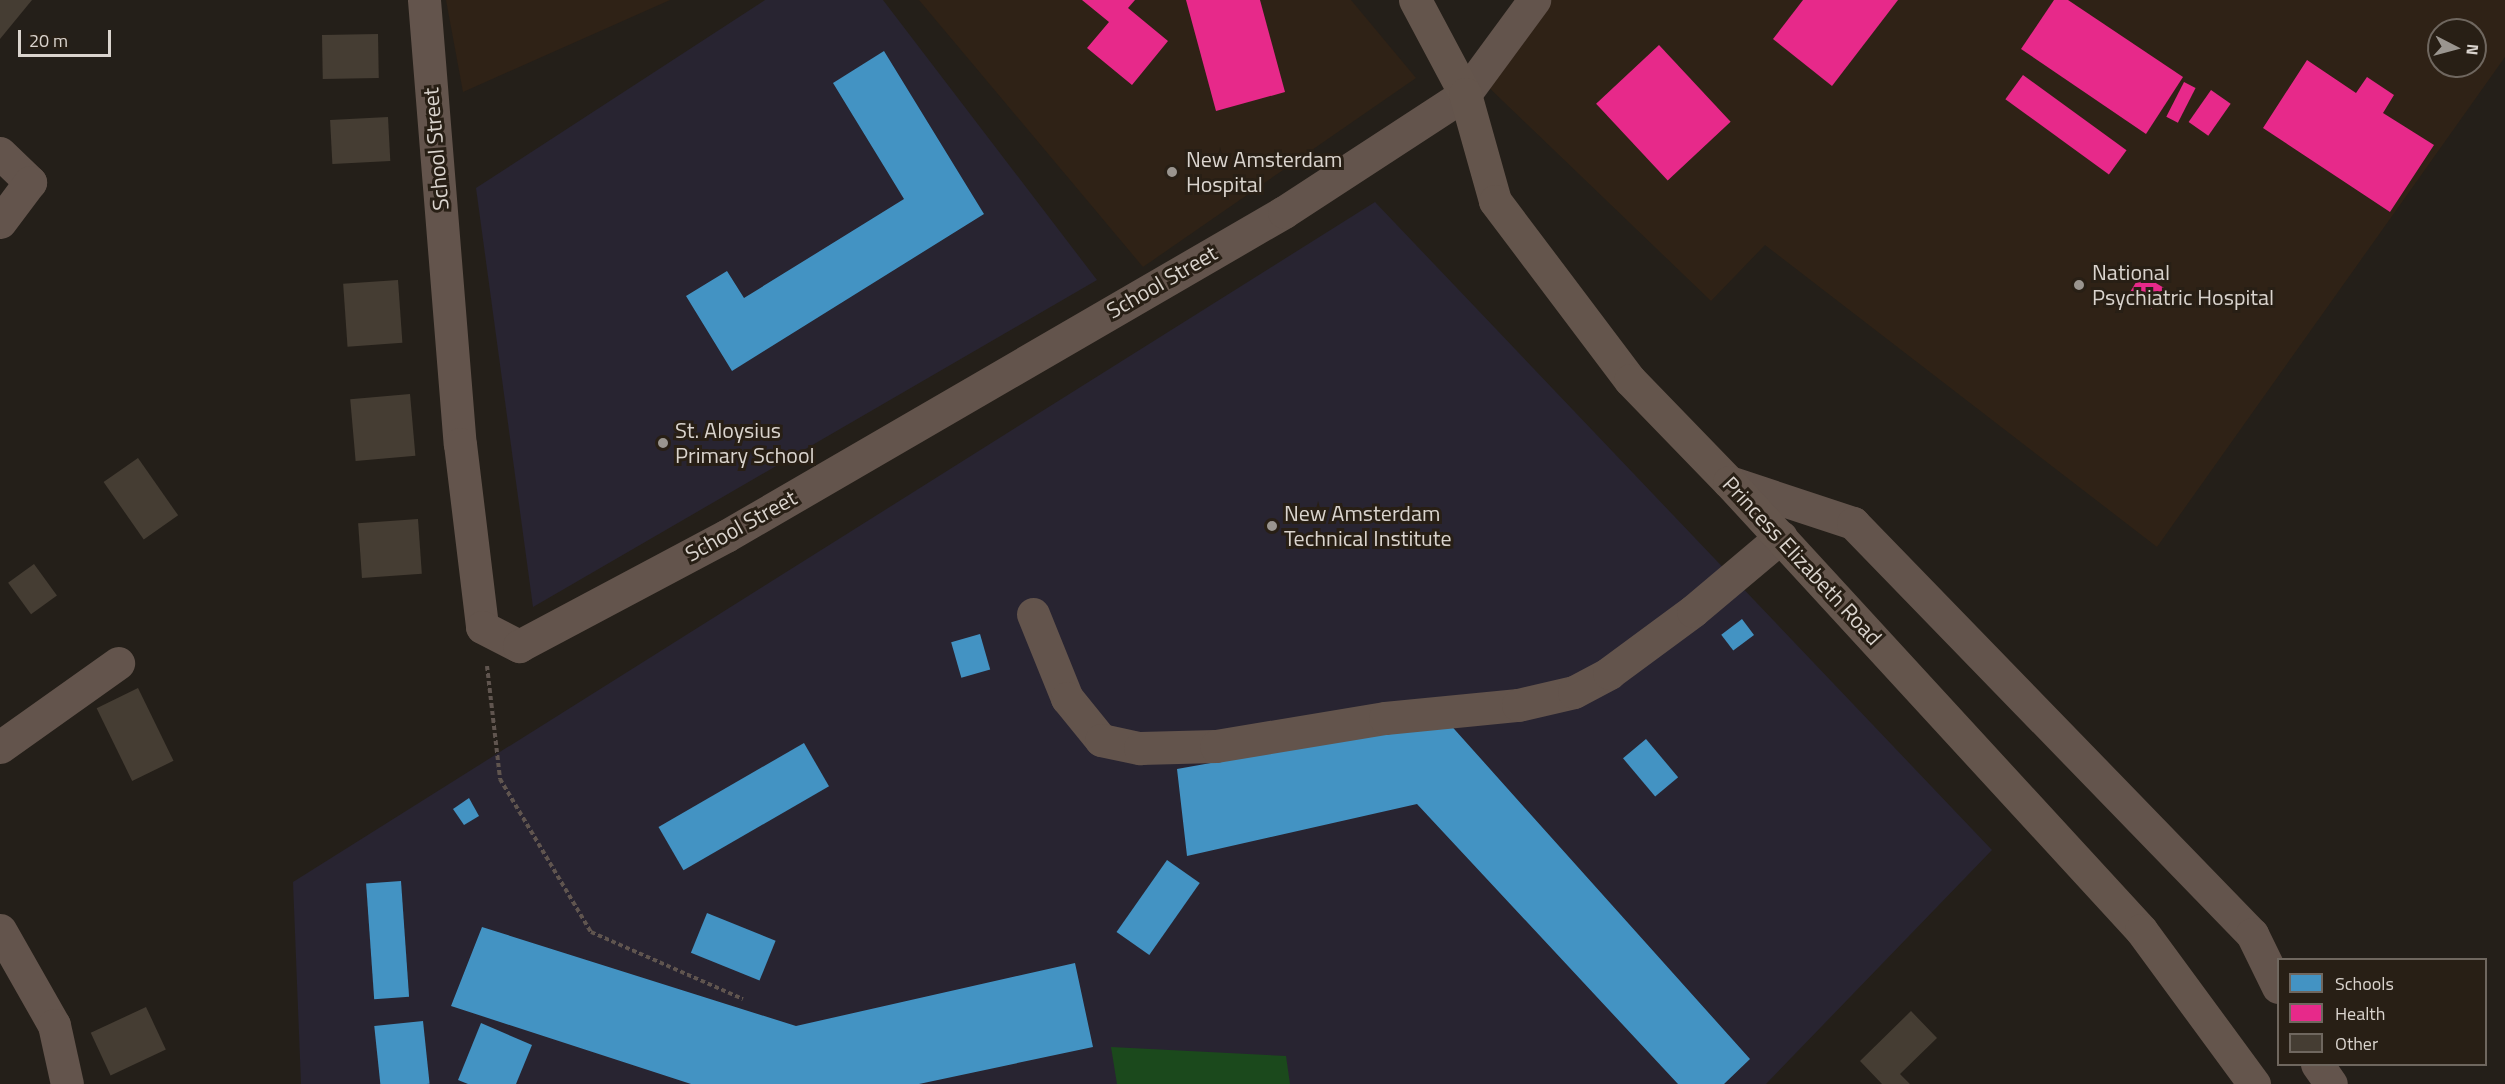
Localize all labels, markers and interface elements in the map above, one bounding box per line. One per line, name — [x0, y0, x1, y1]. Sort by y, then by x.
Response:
scale bar — [21, 18, 114, 56]
north arrow — [2427, 18, 2487, 78]
text: 20 m — [29, 27, 68, 54]
text: N — [2460, 43, 2485, 56]
street label: School Street — [417, 86, 455, 212]
place label: New Amsterdam Hospital — [1186, 146, 1342, 198]
marker: New Amsterdam Hospital — [1163, 163, 1181, 181]
street label: School Street — [1102, 240, 1222, 324]
place label: National Psychiatric Hospital — [2092, 259, 2274, 310]
marker: National Psychiatric Hospital — [2070, 276, 2088, 294]
place label: St. Aloysius Primary School — [675, 417, 815, 469]
marker: St. Aloysius Primary School — [656, 436, 670, 450]
street label: Princess Elizabeth Road — [1717, 471, 1887, 651]
street label: School Street — [681, 485, 801, 567]
place label: New Amsterdam Technical Institute — [1284, 500, 1451, 552]
marker: New Amsterdam Technical Institute — [1265, 519, 1279, 533]
legend — [2277, 958, 2487, 1066]
text: Schools — [2335, 970, 2394, 997]
text: Health — [2335, 1000, 2385, 1027]
text: Other — [2335, 1030, 2378, 1057]

